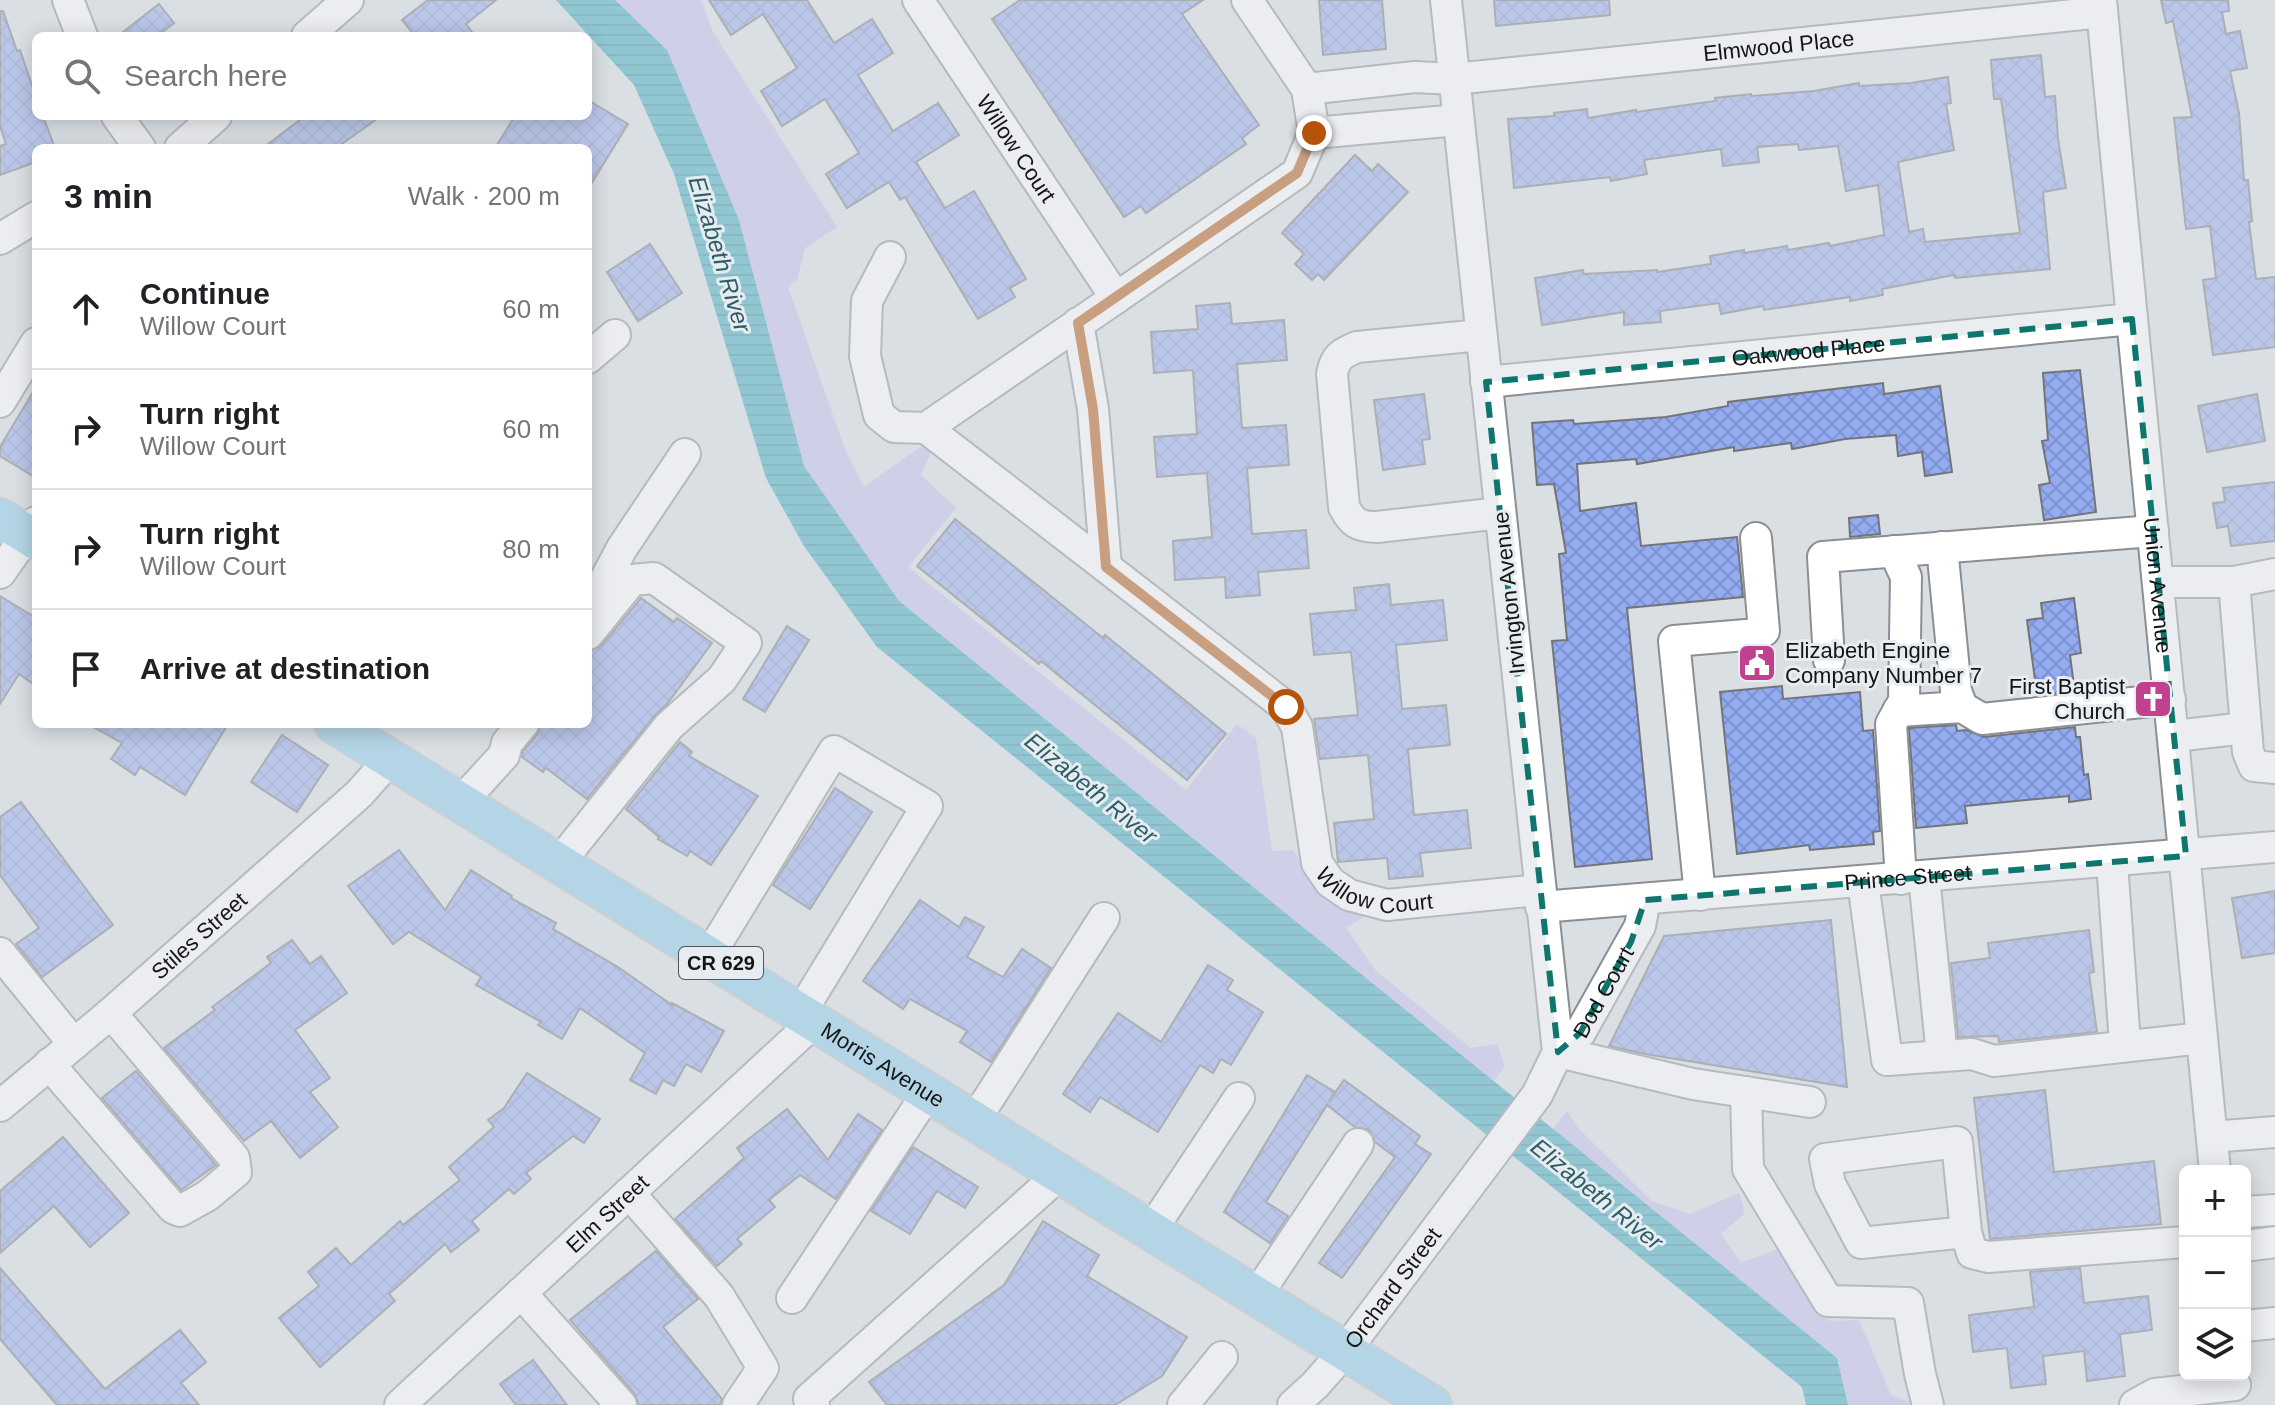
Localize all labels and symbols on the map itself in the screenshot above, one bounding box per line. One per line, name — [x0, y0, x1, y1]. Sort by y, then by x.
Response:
street label: Elmwood Place — [1702, 25, 1855, 66]
street label: Willow Court — [972, 90, 1061, 207]
route end — [1296, 115, 1332, 151]
water label: Elizabeth River — [683, 173, 757, 336]
street label: Oakwood Place — [1731, 331, 1886, 370]
street label: Irvington Avenue — [1488, 510, 1530, 676]
street label: Union Avenue — [2139, 516, 2177, 654]
place label: Elizabeth Engine Company Number 7 — [1785, 638, 1982, 688]
public building icon: Elizabeth Engine Company Number 7 — [1736, 642, 1778, 684]
place label: First Baptist Church — [2009, 674, 2125, 724]
church icon: First Baptist Church — [2132, 678, 2174, 720]
route start — [1268, 689, 1304, 725]
water label: Elizabeth River — [1020, 727, 1163, 850]
street label: Prince Street — [1843, 859, 1972, 895]
street label: Willow Court — [1311, 862, 1434, 918]
street label: Stiles Street — [146, 887, 252, 984]
street label: Dod Court — [1568, 942, 1638, 1042]
road number: CR 629 — [679, 947, 763, 979]
street label: Morris Avenue — [817, 1017, 949, 1112]
water label: Elizabeth River — [1526, 1133, 1669, 1256]
street label: Elm Street — [561, 1169, 653, 1258]
street label: Orchard Street — [1339, 1223, 1446, 1353]

